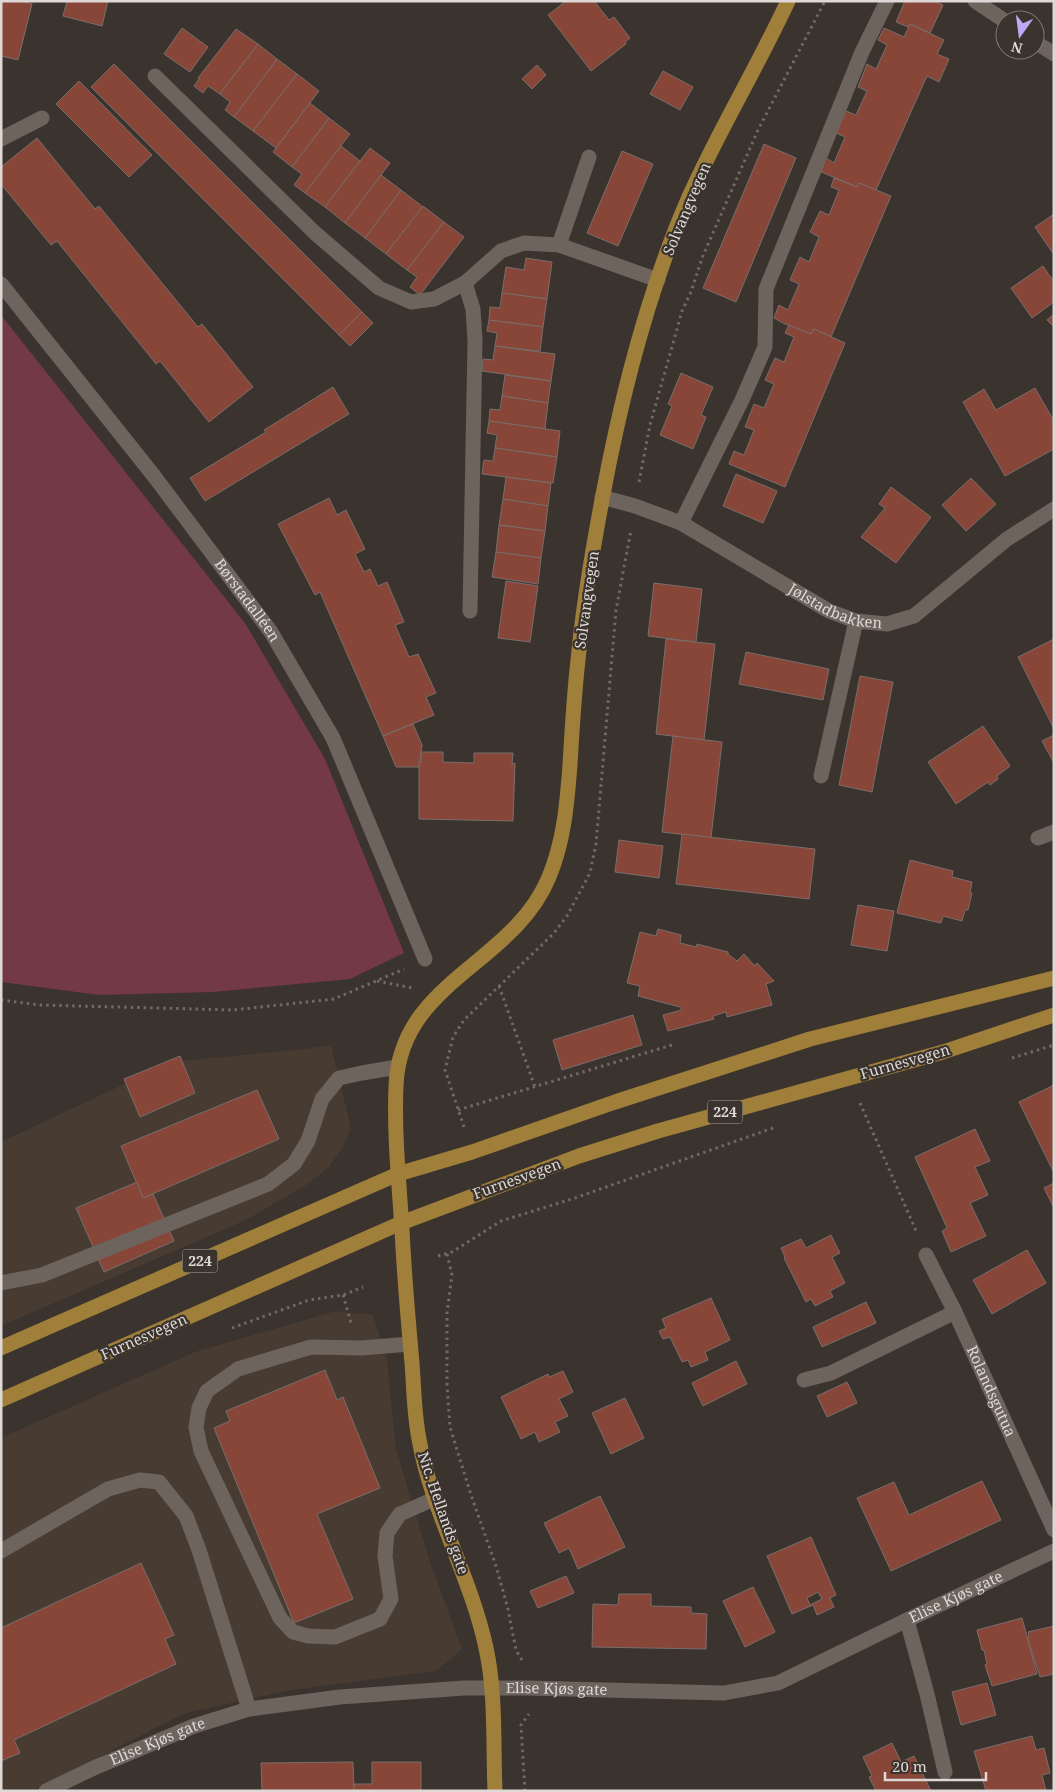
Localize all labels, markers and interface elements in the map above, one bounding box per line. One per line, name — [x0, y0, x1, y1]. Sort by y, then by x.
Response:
north arrow — [995, 10, 1045, 60]
text: N — [1009, 38, 1024, 59]
street label: Solvangvegen — [658, 159, 715, 258]
street label: Solvangvegen — [569, 549, 603, 650]
street label: Børstadalléen — [210, 554, 286, 645]
street label: Jølstadbakken — [784, 578, 884, 633]
street label: Furnesvegen — [858, 1039, 952, 1083]
road number: 224 — [708, 1100, 742, 1124]
street label: Furnesvegen — [470, 1153, 564, 1203]
road number: 224 — [182, 1250, 218, 1272]
street label: Furnesvegen — [97, 1308, 190, 1364]
street label: Rolandsgutua — [963, 1342, 1021, 1440]
street label: Nic. Hellands gate — [414, 1449, 474, 1577]
street label: Elise Kjøs gate — [905, 1565, 1006, 1627]
street label: Elise Kjøs gate — [506, 1677, 608, 1699]
street label: Elise Kjøs gate — [106, 1712, 207, 1769]
scale bar — [885, 1750, 986, 1782]
text: 20 m — [892, 1756, 927, 1776]

